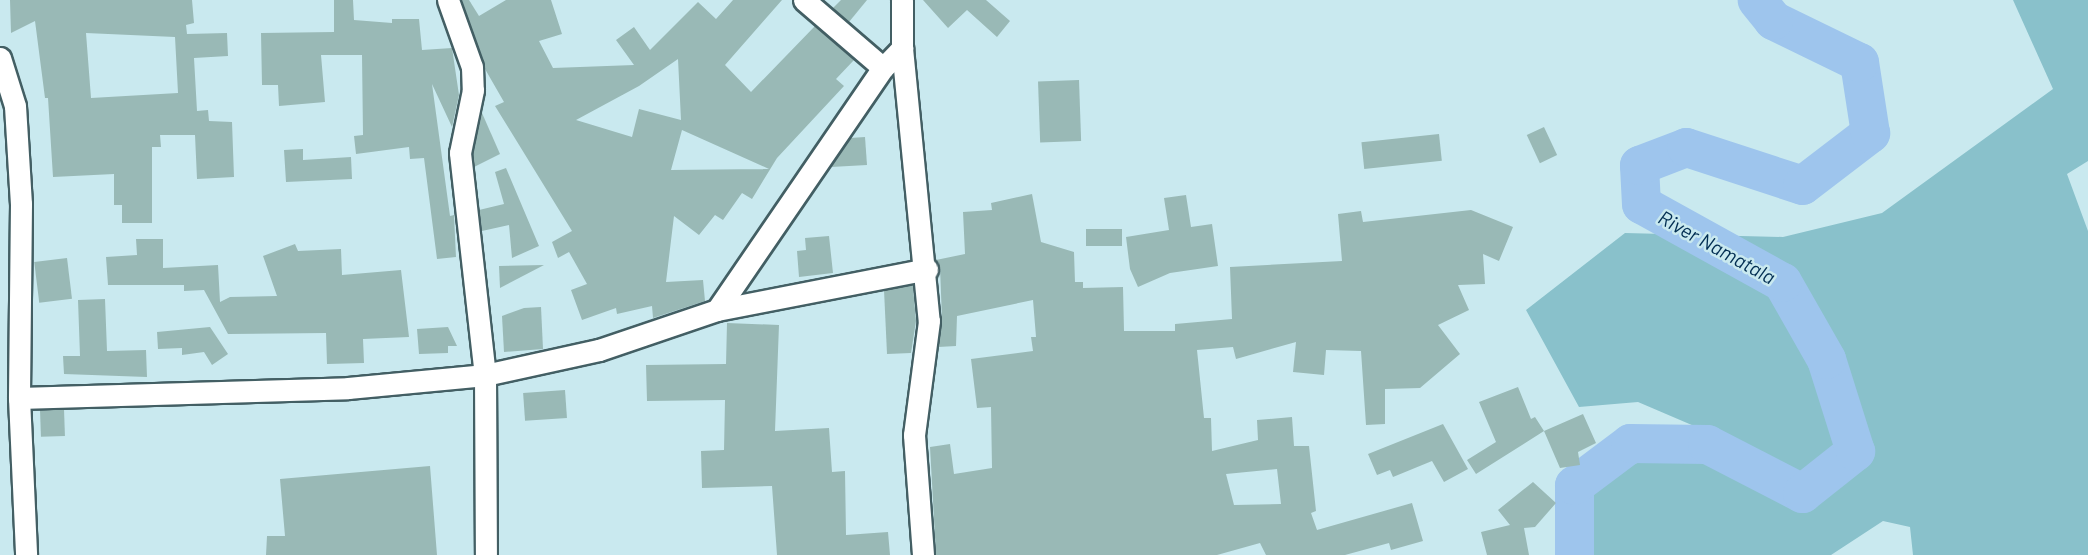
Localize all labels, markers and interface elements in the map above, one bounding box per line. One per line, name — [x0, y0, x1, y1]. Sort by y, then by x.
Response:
water label: River Namatala — [1654, 205, 1780, 289]

